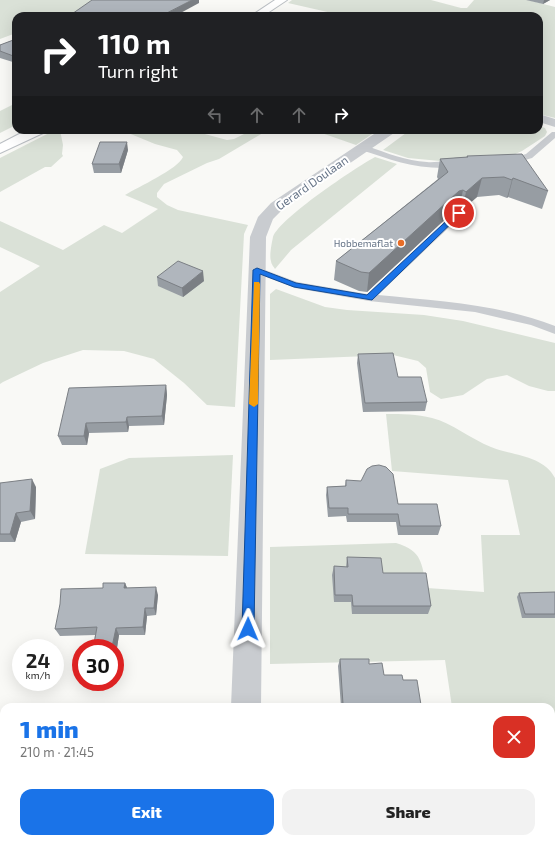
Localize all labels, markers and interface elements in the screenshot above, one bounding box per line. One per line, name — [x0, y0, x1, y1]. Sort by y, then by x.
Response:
text: 110 m — [98, 26, 171, 60]
icon: right — [32, 28, 84, 80]
text: Turn right — [98, 60, 178, 82]
icon: left — [204, 104, 226, 126]
icon: ahead — [246, 104, 268, 126]
icon: ahead — [288, 104, 310, 126]
icon: right — [330, 104, 352, 126]
street label: Gerard Doulaan — [273, 152, 350, 212]
pin — [442, 196, 476, 230]
icon: arrive — [448, 202, 470, 224]
place label: Hobbemaflat — [334, 237, 393, 249]
marker: Hobbemaflat — [396, 238, 406, 248]
position arrow — [227, 608, 269, 650]
speed limit sign: 30 — [72, 639, 124, 691]
text: 24 — [26, 648, 50, 672]
text: km/h — [26, 669, 50, 681]
text: 1 min — [20, 714, 79, 743]
button: close — [493, 716, 535, 758]
text: 210 m · 21:45 — [20, 744, 94, 760]
button: Exit — [20, 789, 274, 835]
button: Share — [282, 789, 535, 835]

